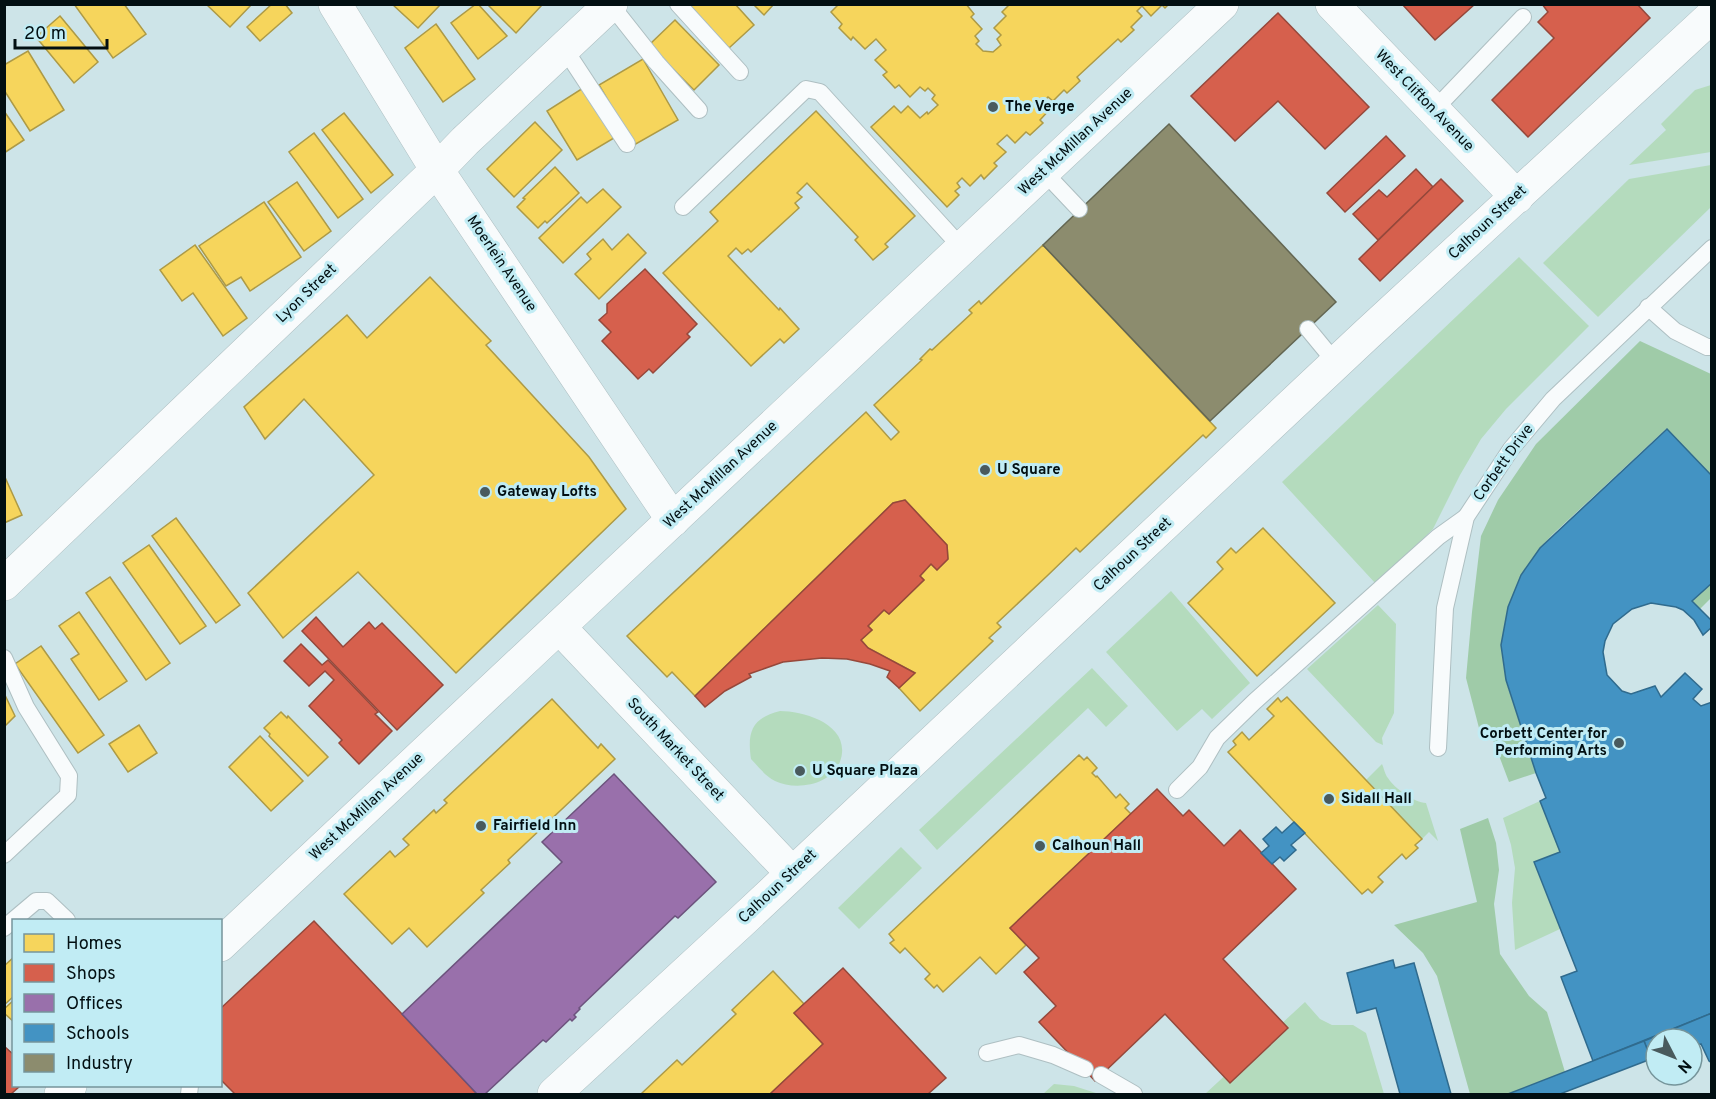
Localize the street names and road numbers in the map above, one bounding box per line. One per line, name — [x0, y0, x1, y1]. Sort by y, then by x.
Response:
street label: West Clifton Avenue — [1371, 46, 1477, 156]
street label: West McMillan Avenue — [1015, 84, 1137, 200]
street label: Calhoun Street — [1445, 182, 1531, 264]
street label: Moerlein Avenue — [462, 212, 540, 316]
street label: Lyon Street — [273, 260, 341, 328]
street label: West McMillan Avenue — [660, 417, 782, 533]
street label: Corbett Drive — [1470, 421, 1538, 505]
street label: Calhoun Street — [1090, 514, 1176, 596]
street label: South Market Street — [622, 694, 728, 806]
street label: West McMillan Avenue — [306, 749, 428, 865]
street label: Calhoun Street — [735, 846, 821, 928]

